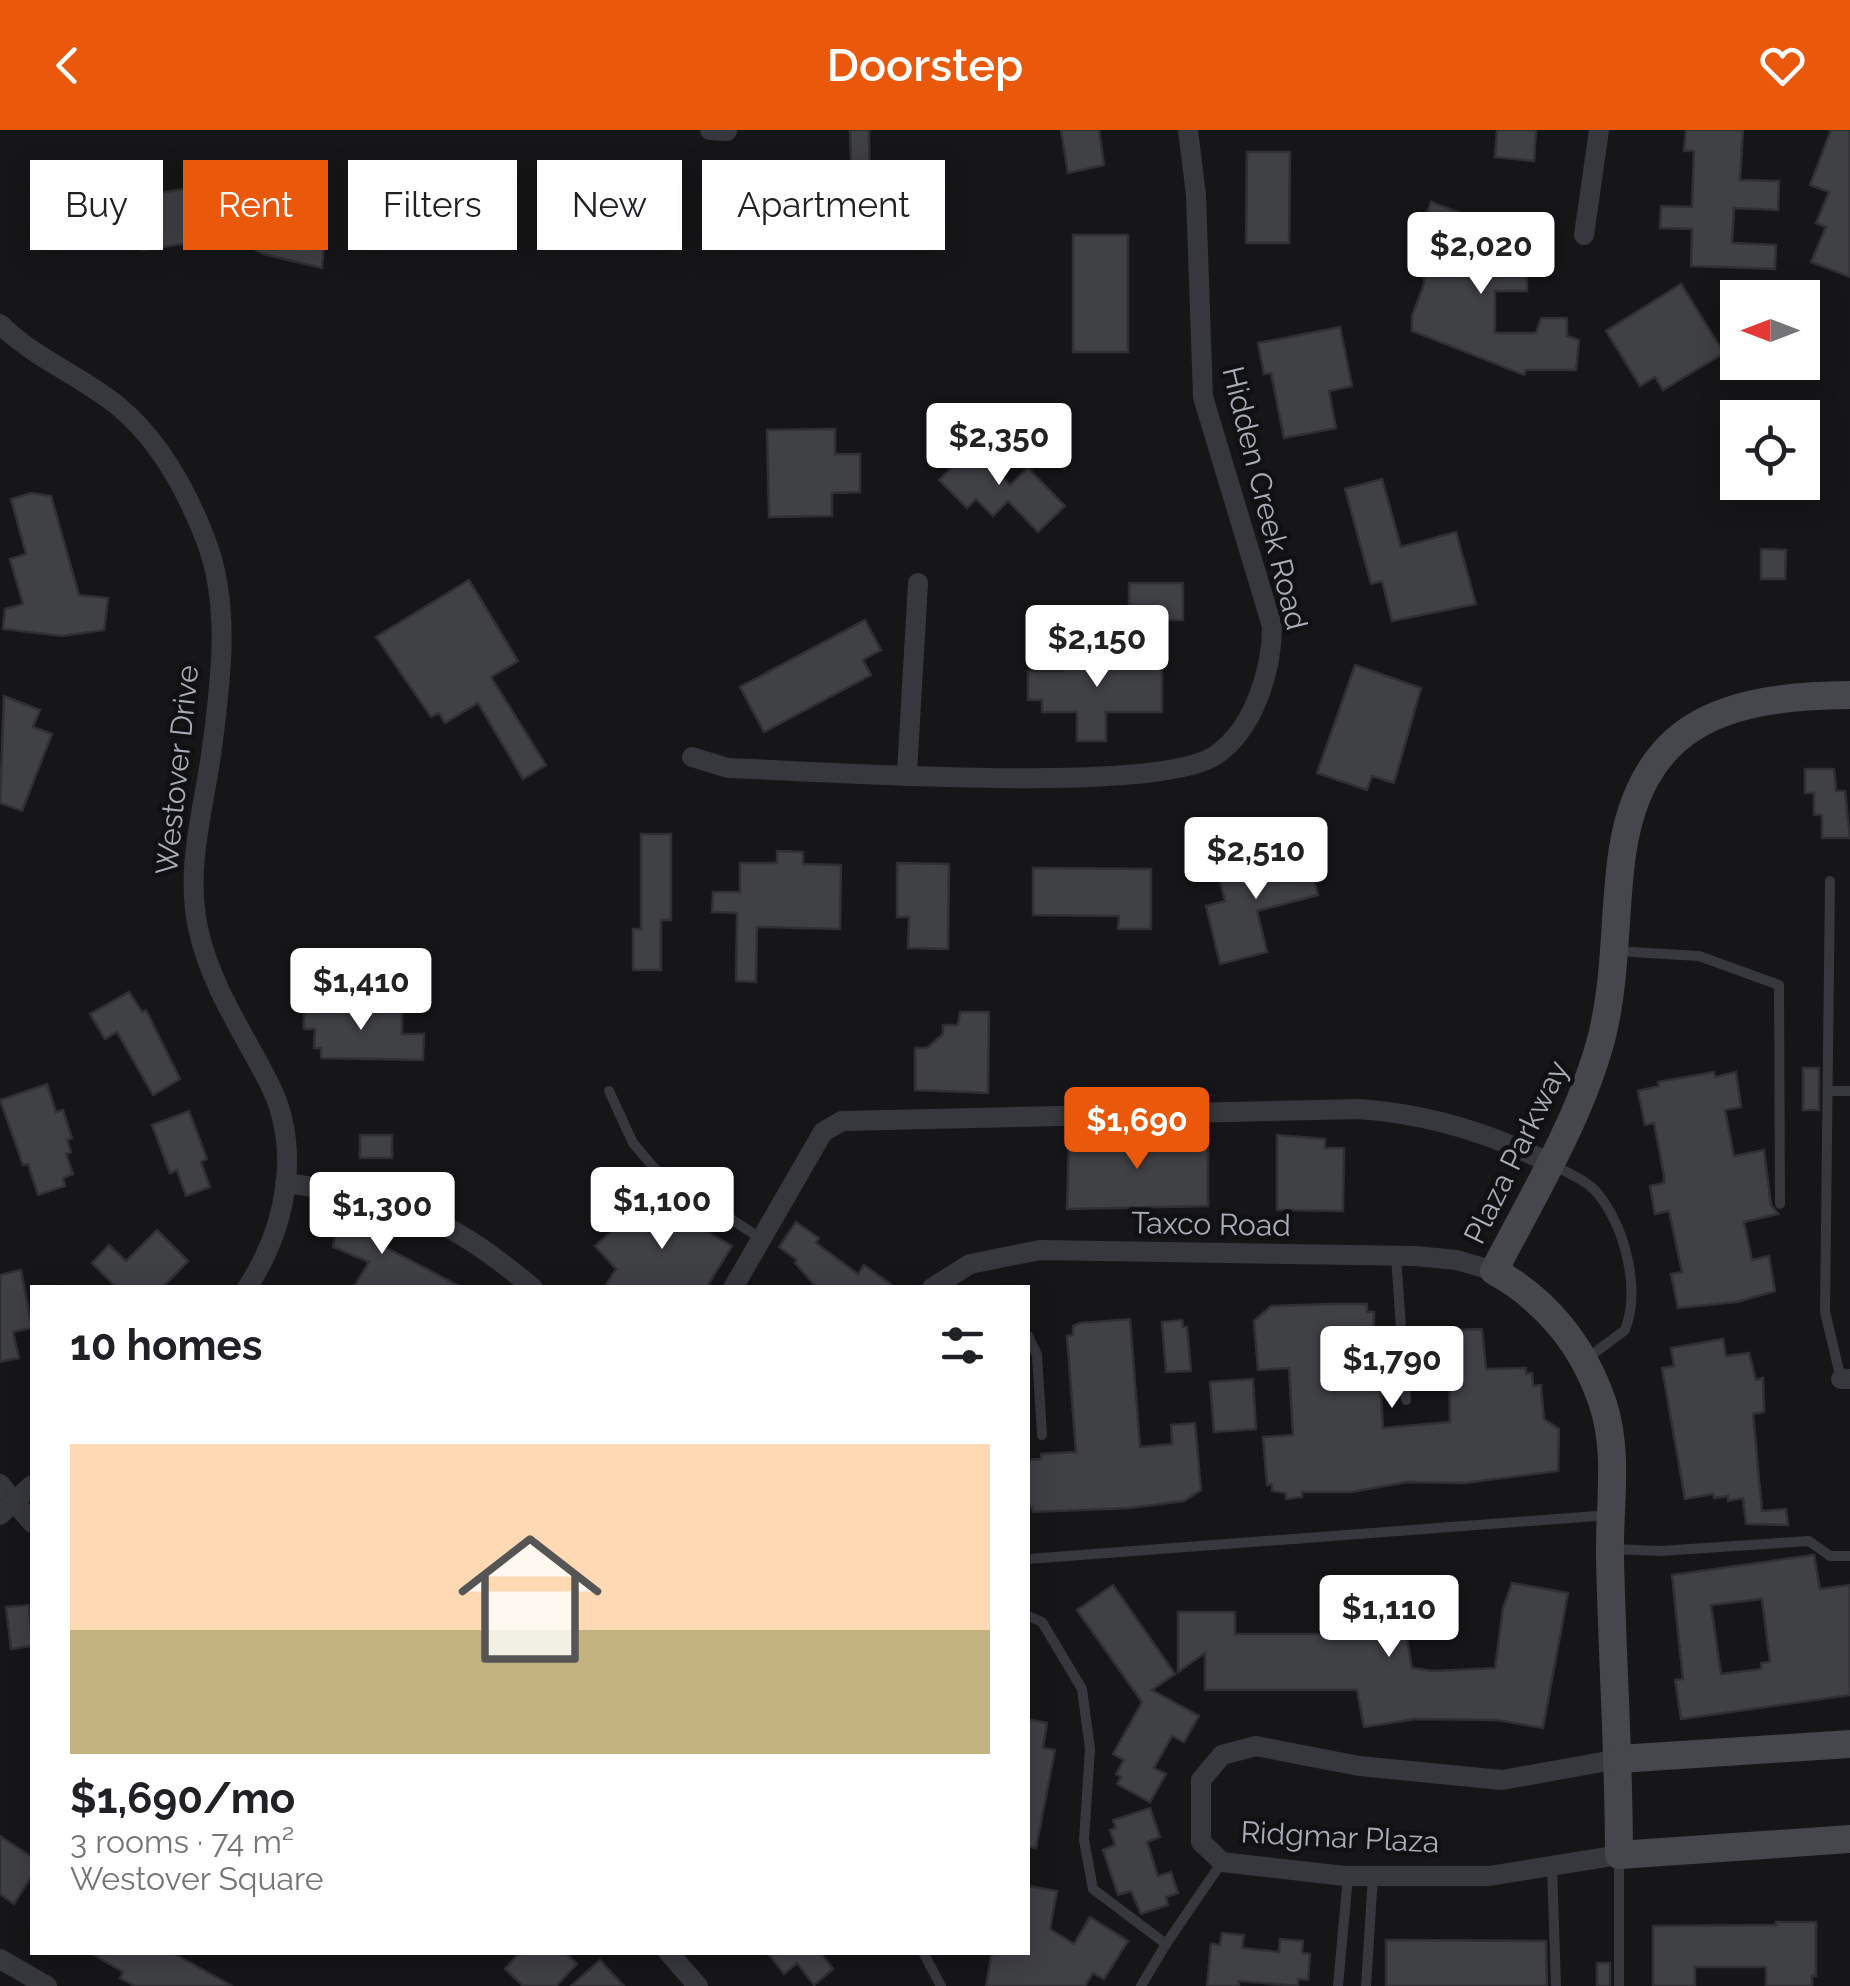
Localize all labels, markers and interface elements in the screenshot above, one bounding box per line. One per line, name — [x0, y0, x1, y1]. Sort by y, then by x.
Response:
icon: back — [40, 38, 95, 93]
icon: heart — [1755, 38, 1810, 93]
text: Doorstep — [827, 39, 1023, 92]
chip: Buy — [30, 160, 163, 250]
chip: Rent — [183, 160, 328, 250]
chip: Filters — [348, 160, 517, 250]
chip: New — [537, 160, 682, 250]
chip: Apartment — [702, 160, 945, 250]
pin: $2,020 — [1400, 212, 1562, 297]
text: $2,020 — [1429, 226, 1533, 263]
north arrow — [1720, 280, 1820, 380]
map controls — [1720, 280, 1820, 500]
street label: Hidden Creek Road — [1215, 363, 1315, 633]
button: locate — [1720, 400, 1820, 500]
pin: $2,350 — [918, 403, 1080, 488]
text: $2,350 — [949, 417, 1050, 454]
pin: $2,150 — [1016, 605, 1178, 690]
text: $2,150 — [1048, 619, 1146, 656]
street label: Westover Drive — [149, 663, 205, 877]
pin: $2,510 — [1175, 817, 1337, 902]
text: $2,510 — [1207, 831, 1305, 868]
pin: $1,410 — [280, 948, 442, 1033]
text: $1,410 — [312, 962, 410, 999]
street label: Plaza Parkway — [1457, 1055, 1575, 1249]
pin: $1,690 — [1056, 1087, 1218, 1172]
text: $1,690 — [1086, 1101, 1188, 1138]
pin: $1,100 — [581, 1167, 743, 1252]
pin: $1,300 — [301, 1172, 463, 1257]
text: $1,100 — [613, 1181, 711, 1218]
text: $1,300 — [332, 1186, 432, 1223]
street label: Taxco Road — [1131, 1205, 1291, 1243]
icon: filters — [935, 1318, 990, 1373]
text: 10 homes — [70, 1321, 262, 1370]
pin: $1,790 — [1311, 1326, 1473, 1411]
text: $1,790 — [1342, 1340, 1442, 1377]
icon: home — [440, 1509, 620, 1689]
pin: $1,110 — [1308, 1575, 1470, 1660]
text: $1,110 — [1342, 1589, 1436, 1626]
text: $1,690/mo — [70, 1774, 295, 1823]
street label: Ridgmar Plaza — [1240, 1814, 1440, 1860]
text: 3 rooms · 74 m² — [70, 1823, 294, 1860]
text: Westover Square — [70, 1860, 324, 1897]

